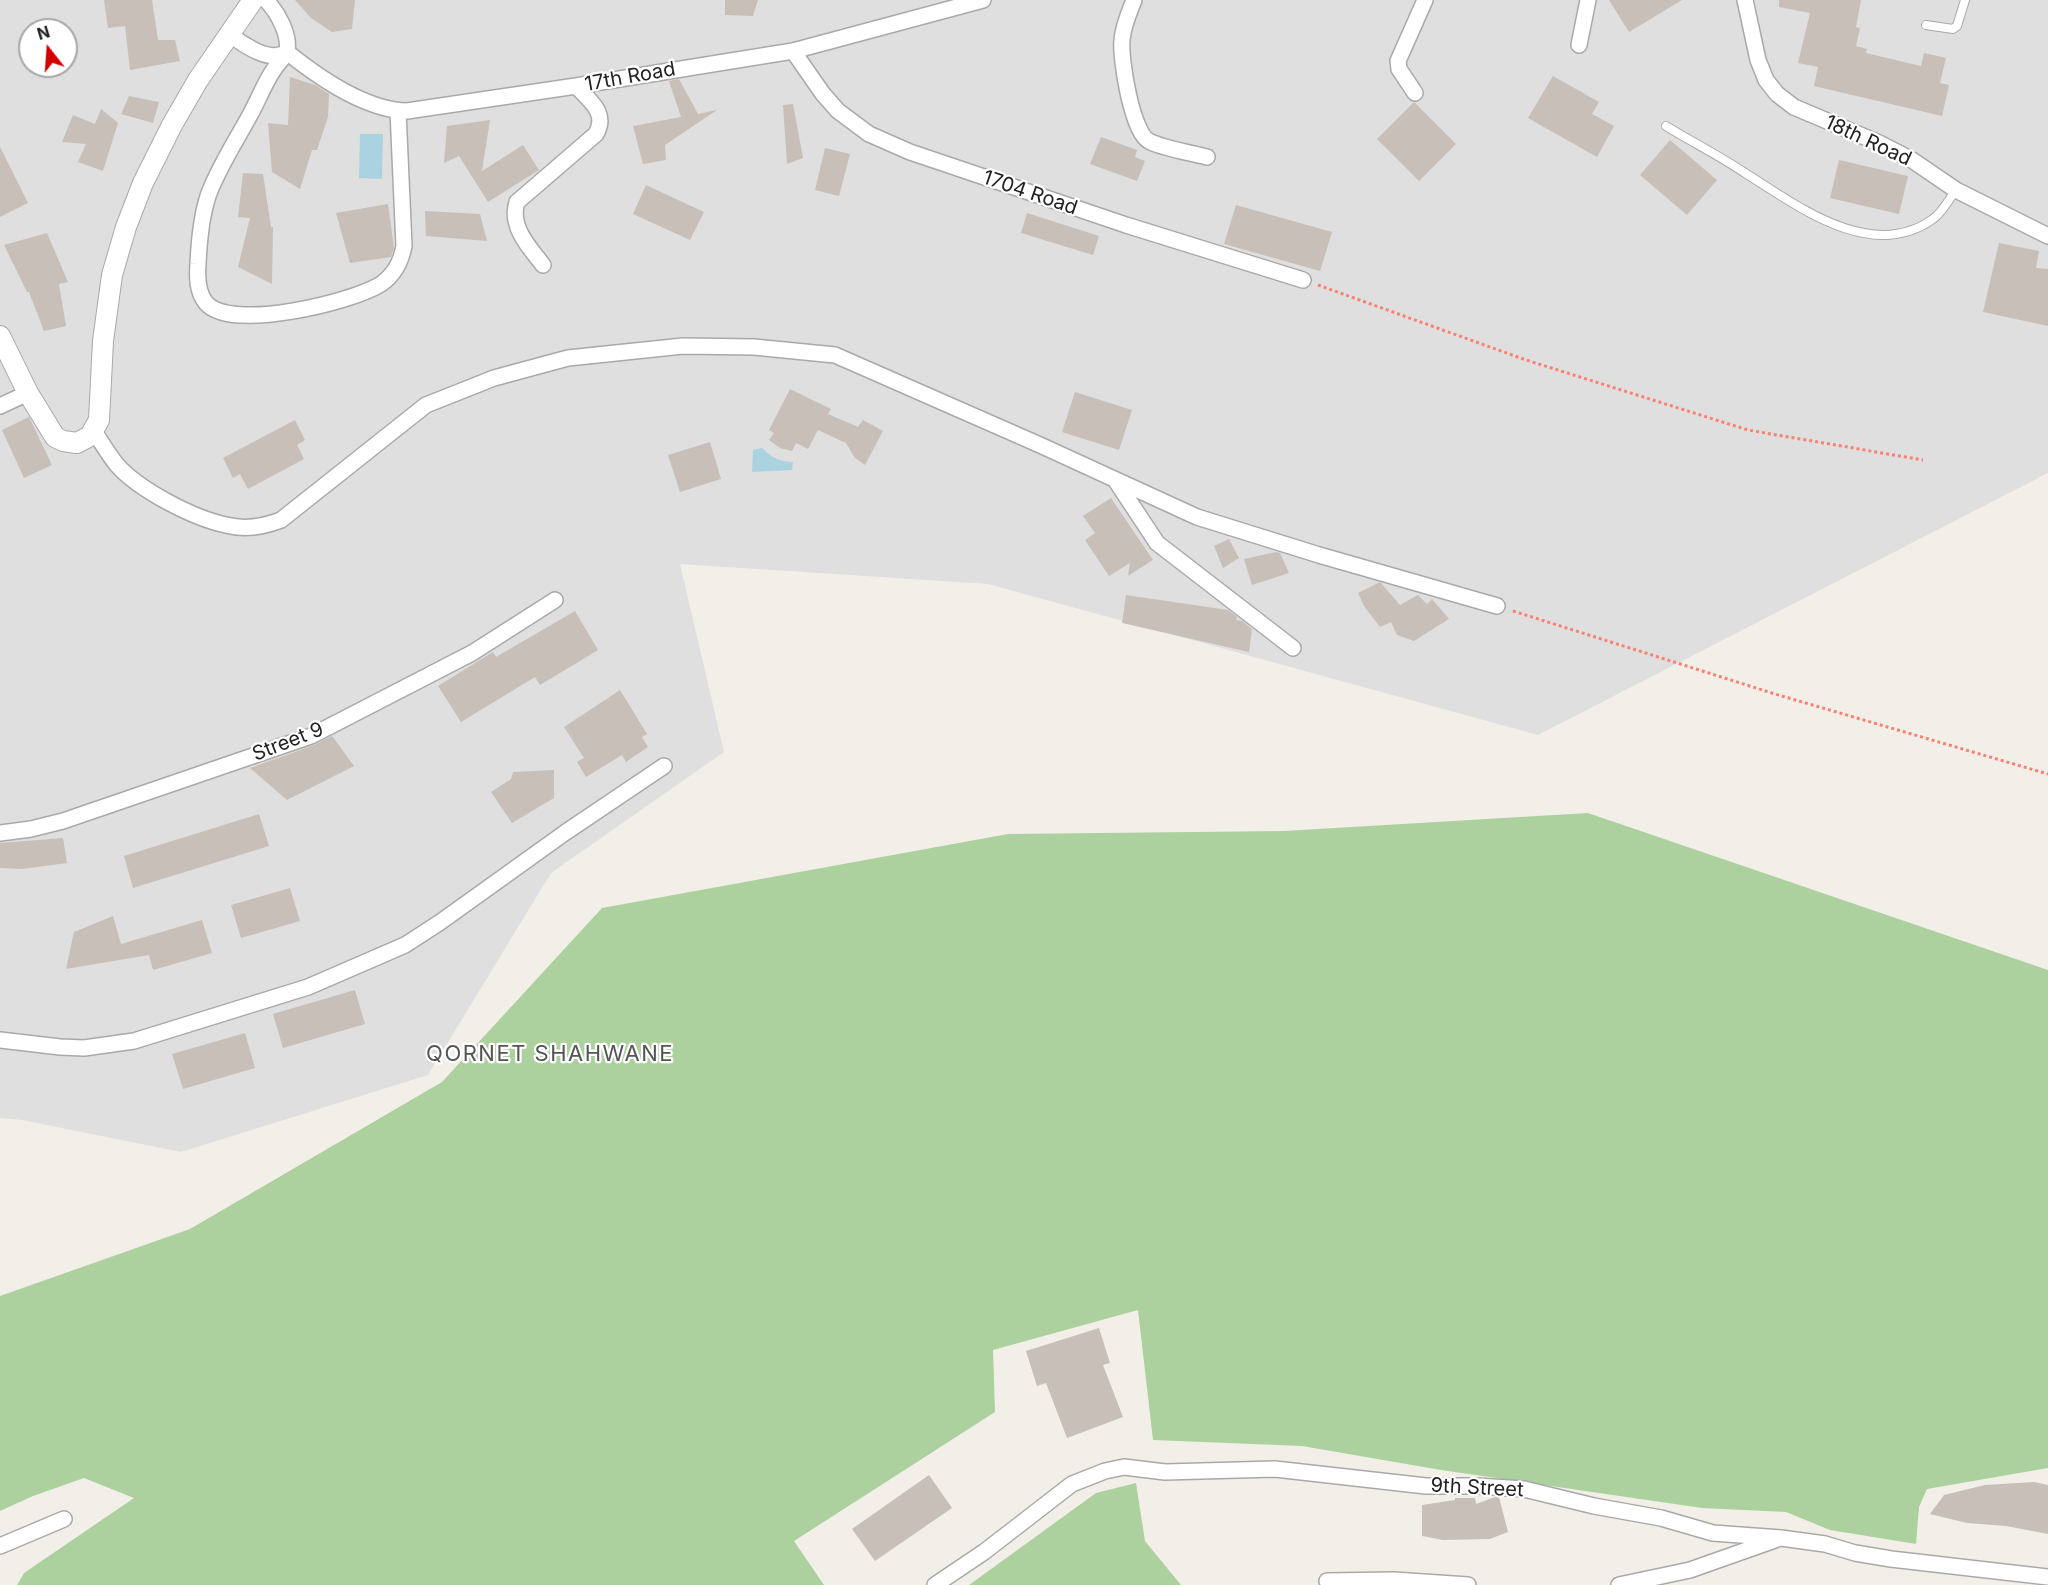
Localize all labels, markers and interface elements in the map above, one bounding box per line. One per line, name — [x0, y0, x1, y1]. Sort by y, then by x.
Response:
north arrow — [18, 18, 78, 78]
text: N — [35, 21, 52, 44]
street label: 17th Road — [583, 57, 677, 97]
street label: 18th Road — [1821, 111, 1915, 171]
street label: 1704 Road — [980, 166, 1080, 220]
street label: Street 9 — [249, 717, 327, 767]
district label: QORNET SHAHWANE — [426, 1041, 674, 1067]
street label: 9th Street — [1430, 1474, 1524, 1502]

